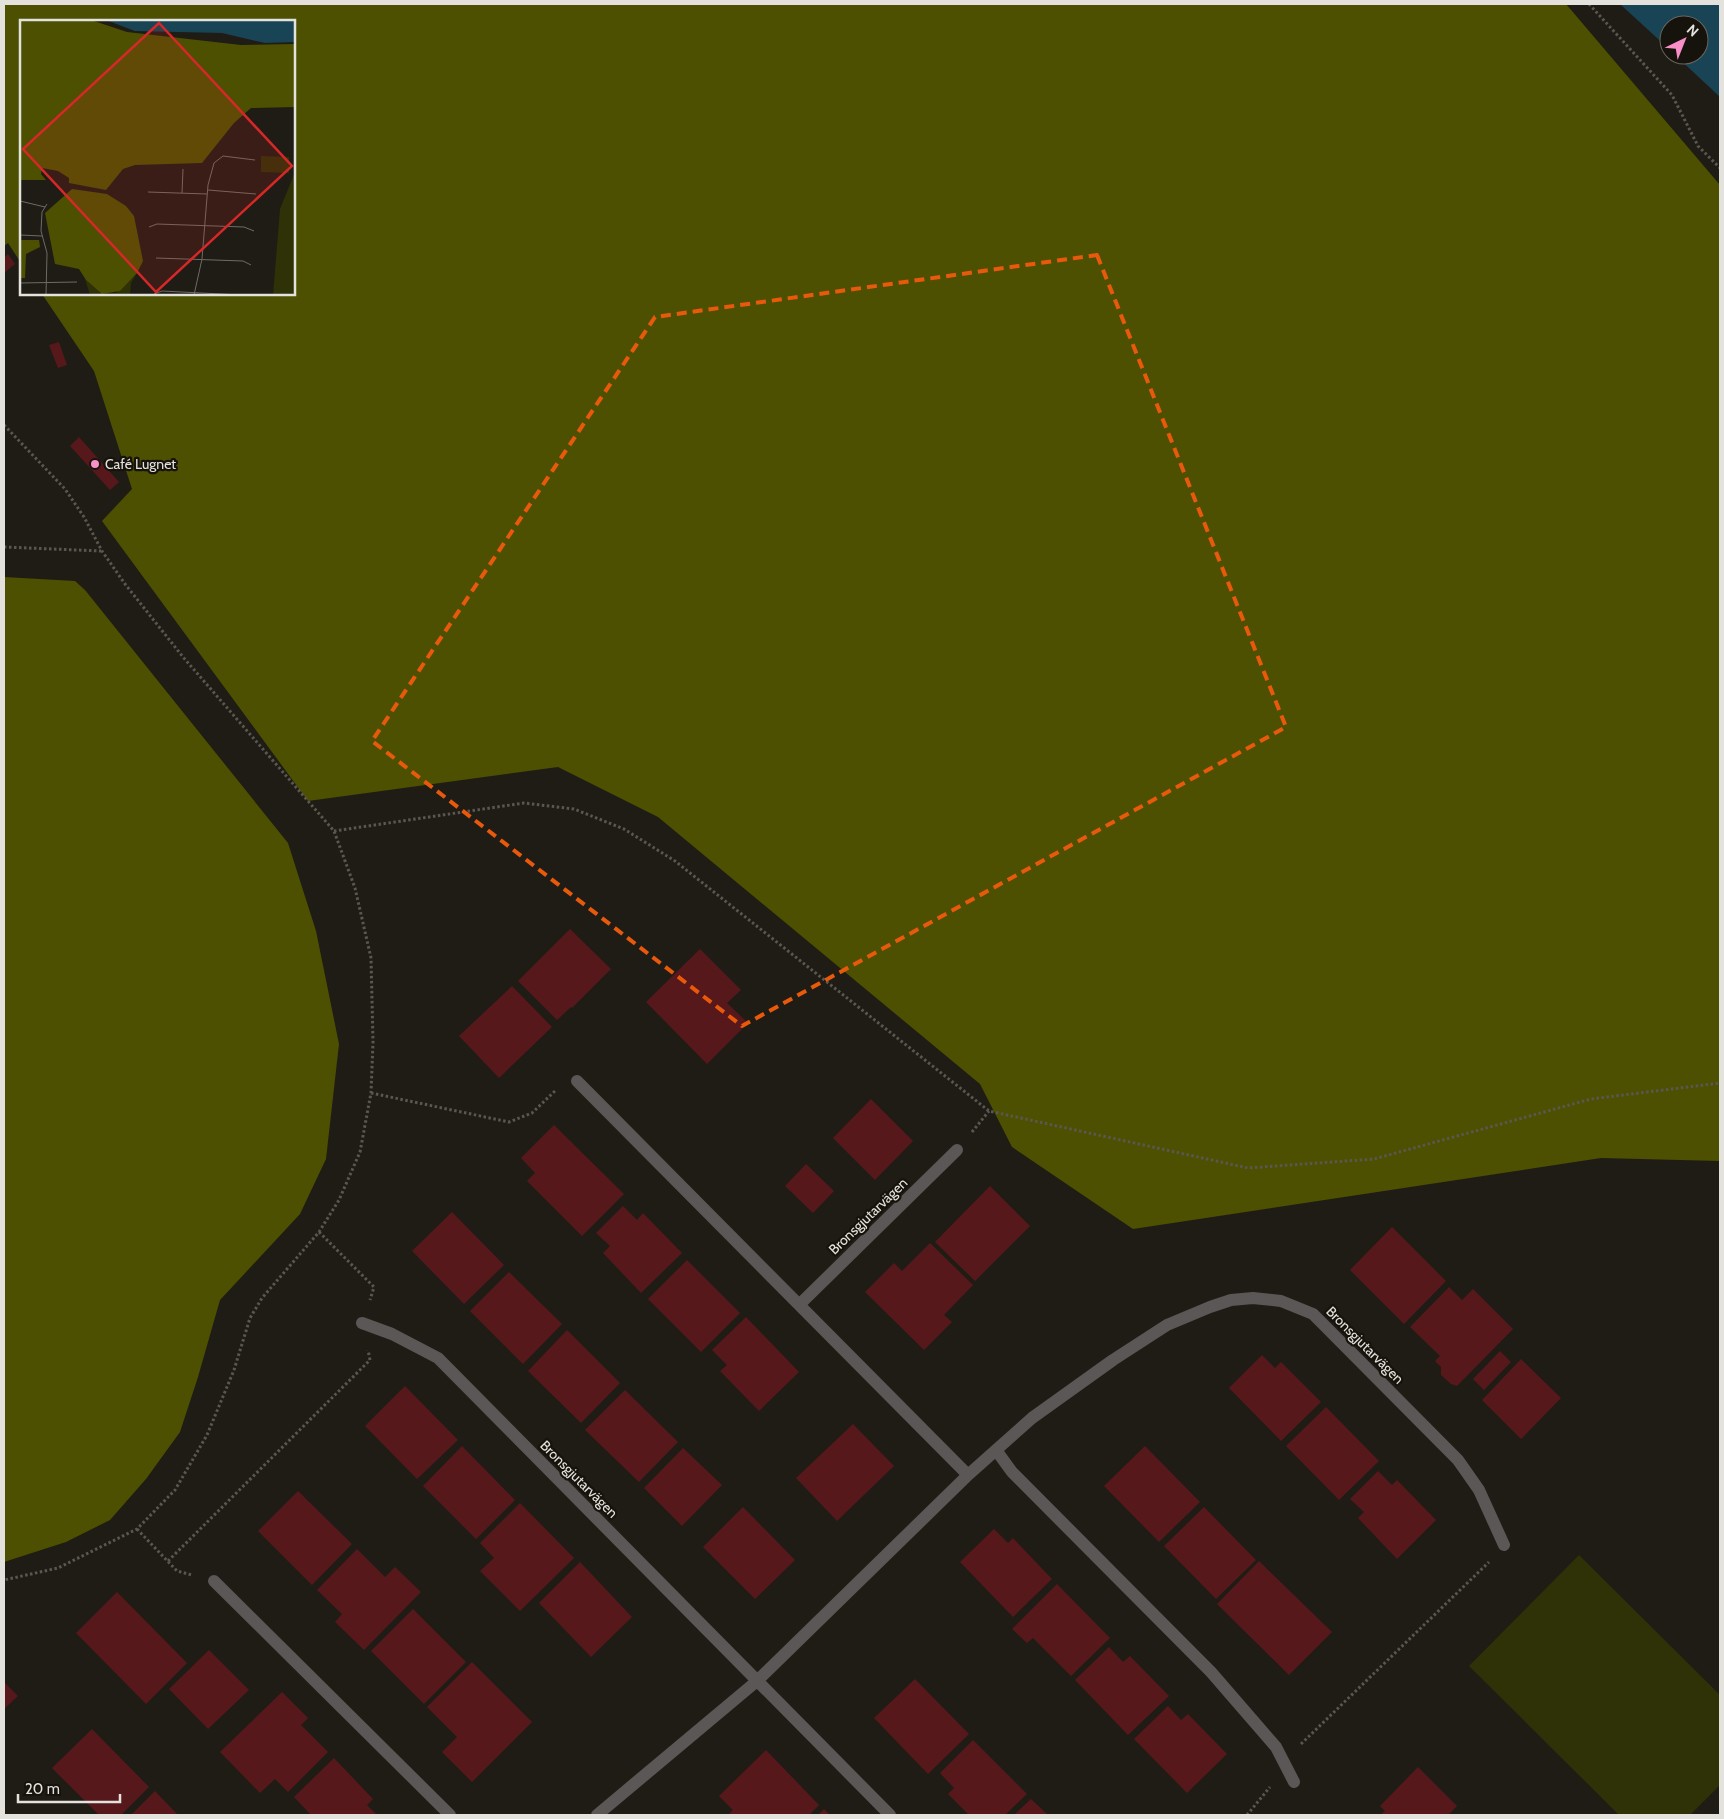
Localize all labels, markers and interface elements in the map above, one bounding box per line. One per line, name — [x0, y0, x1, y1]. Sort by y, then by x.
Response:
north arrow — [1659, 15, 1709, 65]
inset map — [20, 20, 295, 295]
text: N — [1683, 21, 1703, 40]
place label: Café Lugnet — [105, 455, 176, 473]
marker: Café Lugnet — [89, 458, 101, 470]
street label: Bronsgjutarvägen — [825, 1174, 911, 1258]
street label: Bronsgjutarvägen — [1322, 1302, 1408, 1388]
street label: Bronsgjutarvägen — [536, 1436, 622, 1522]
scale bar — [18, 1772, 120, 1804]
text: 20 m — [25, 1780, 60, 1798]

